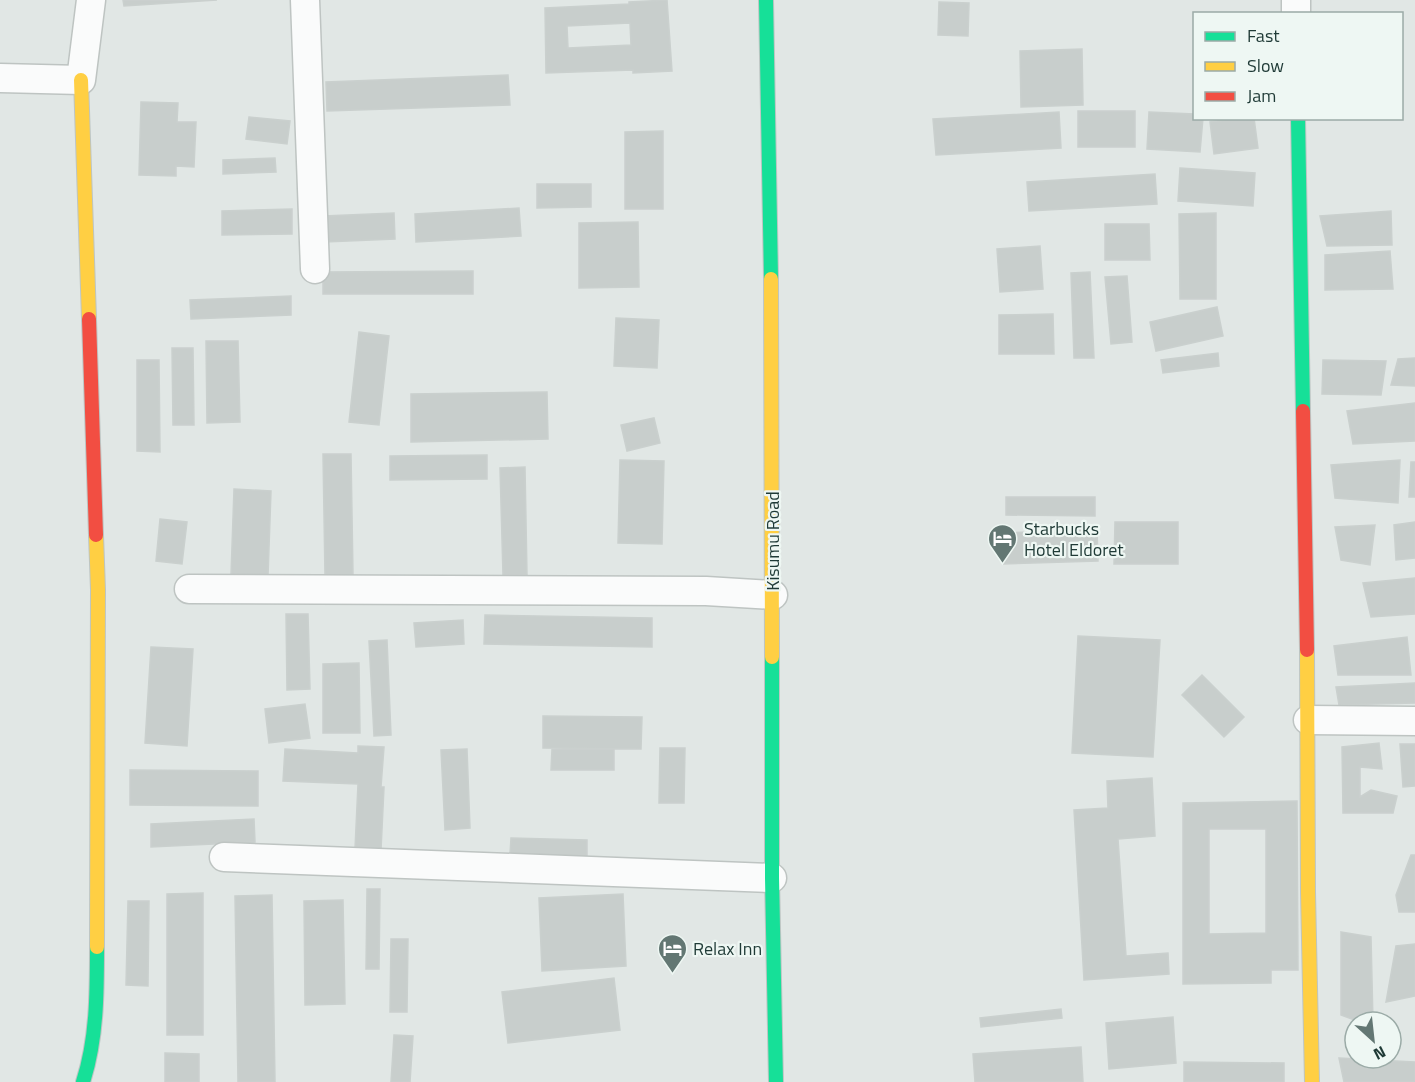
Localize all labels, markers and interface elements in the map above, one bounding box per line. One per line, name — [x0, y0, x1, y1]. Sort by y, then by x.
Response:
legend — [1193, 12, 1403, 120]
text: Fast — [1247, 22, 1280, 49]
text: Slow — [1247, 52, 1284, 79]
text: Jam — [1247, 82, 1276, 109]
street label: Kisumu Road — [759, 491, 786, 591]
place label: Starbucks Hotel Eldoret — [1024, 515, 1124, 563]
hotel icon: Starbucks Hotel Eldoret — [987, 522, 1019, 564]
hotel icon: Relax Inn — [656, 932, 688, 974]
place label: Relax Inn — [693, 935, 762, 962]
north arrow — [1343, 1010, 1403, 1070]
text: N — [1369, 1040, 1390, 1067]

